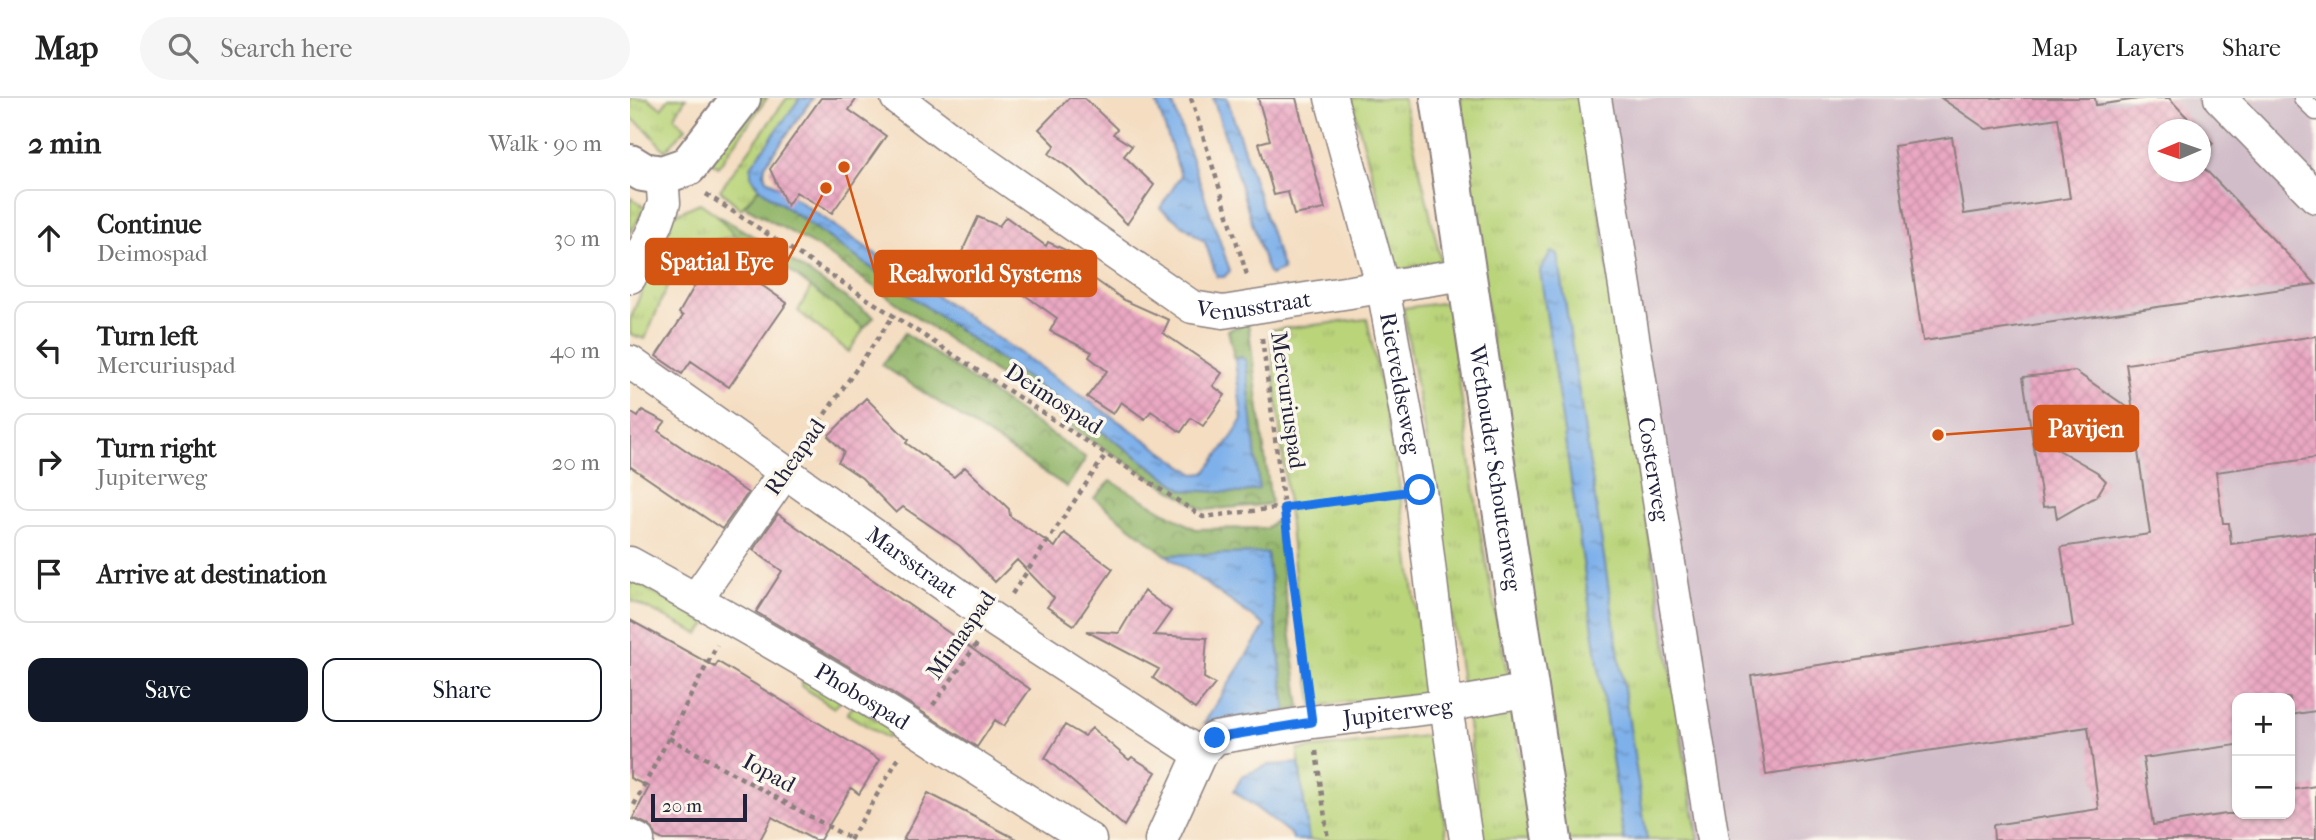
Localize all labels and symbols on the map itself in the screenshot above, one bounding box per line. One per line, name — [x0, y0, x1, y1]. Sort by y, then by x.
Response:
north arrow — [2148, 119, 2211, 182]
callout: Spatial Eye — [646, 239, 787, 284]
text: Spatial Eye — [660, 248, 774, 276]
callout: Realworld Systems — [875, 251, 1096, 296]
text: Realworld Systems — [888, 260, 1082, 288]
street label: Venusstraat — [1193, 285, 1313, 326]
street label: Rietveldseweg — [1374, 310, 1427, 457]
street label: Mercuriuspad — [1265, 330, 1311, 471]
street label: Wethouder Schoutenweg — [1464, 342, 1528, 593]
street label: Deimospad — [1000, 358, 1108, 441]
callout: Pavijen — [2034, 406, 2138, 451]
street label: Rheapad — [759, 413, 831, 500]
street label: Costerweg — [1632, 415, 1676, 524]
text: Pavijen — [2048, 415, 2125, 443]
route start — [1404, 474, 1435, 505]
street label: Marsstraat — [861, 520, 963, 604]
street label: Mimaspad — [921, 585, 1002, 684]
street label: Phobospad — [810, 657, 915, 736]
street label: Jupiterweg — [1339, 691, 1456, 732]
route end — [1199, 722, 1230, 753]
street label: Iopad — [738, 748, 800, 799]
scale bar — [651, 791, 747, 823]

